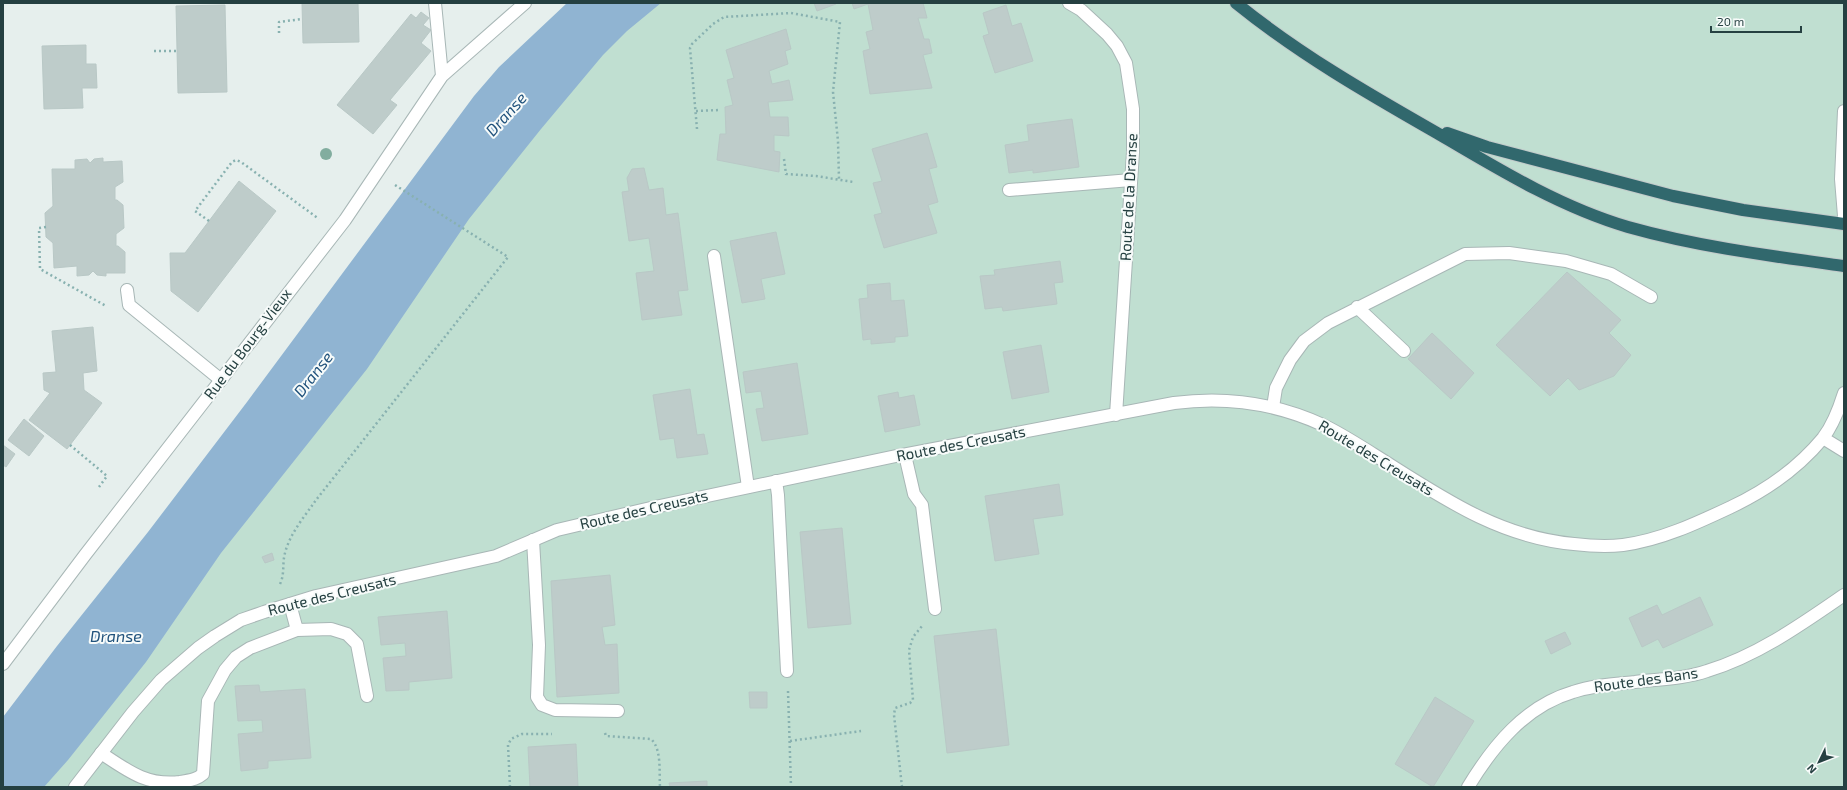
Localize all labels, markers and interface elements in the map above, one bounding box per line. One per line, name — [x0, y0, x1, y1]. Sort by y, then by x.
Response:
scale bar — [1711, 8, 1801, 34]
text: 20 m — [1717, 14, 1744, 28]
water label: Dranse — [481, 88, 530, 139]
street label: Route de la Dranse — [1116, 133, 1140, 261]
street label: Rue du Bourg-Vieux — [200, 284, 295, 402]
water label: Dranse — [289, 347, 336, 400]
street label: Route des Creusats — [1316, 416, 1437, 499]
street label: Route des Creusats — [895, 422, 1027, 464]
street label: Route des Creusats — [578, 486, 710, 533]
street label: Route des Creusats — [266, 569, 398, 619]
water label: Dranse — [90, 626, 142, 645]
street label: Route des Bans — [1593, 663, 1699, 695]
north arrow — [1799, 742, 1839, 782]
text: N — [1804, 762, 1819, 777]

